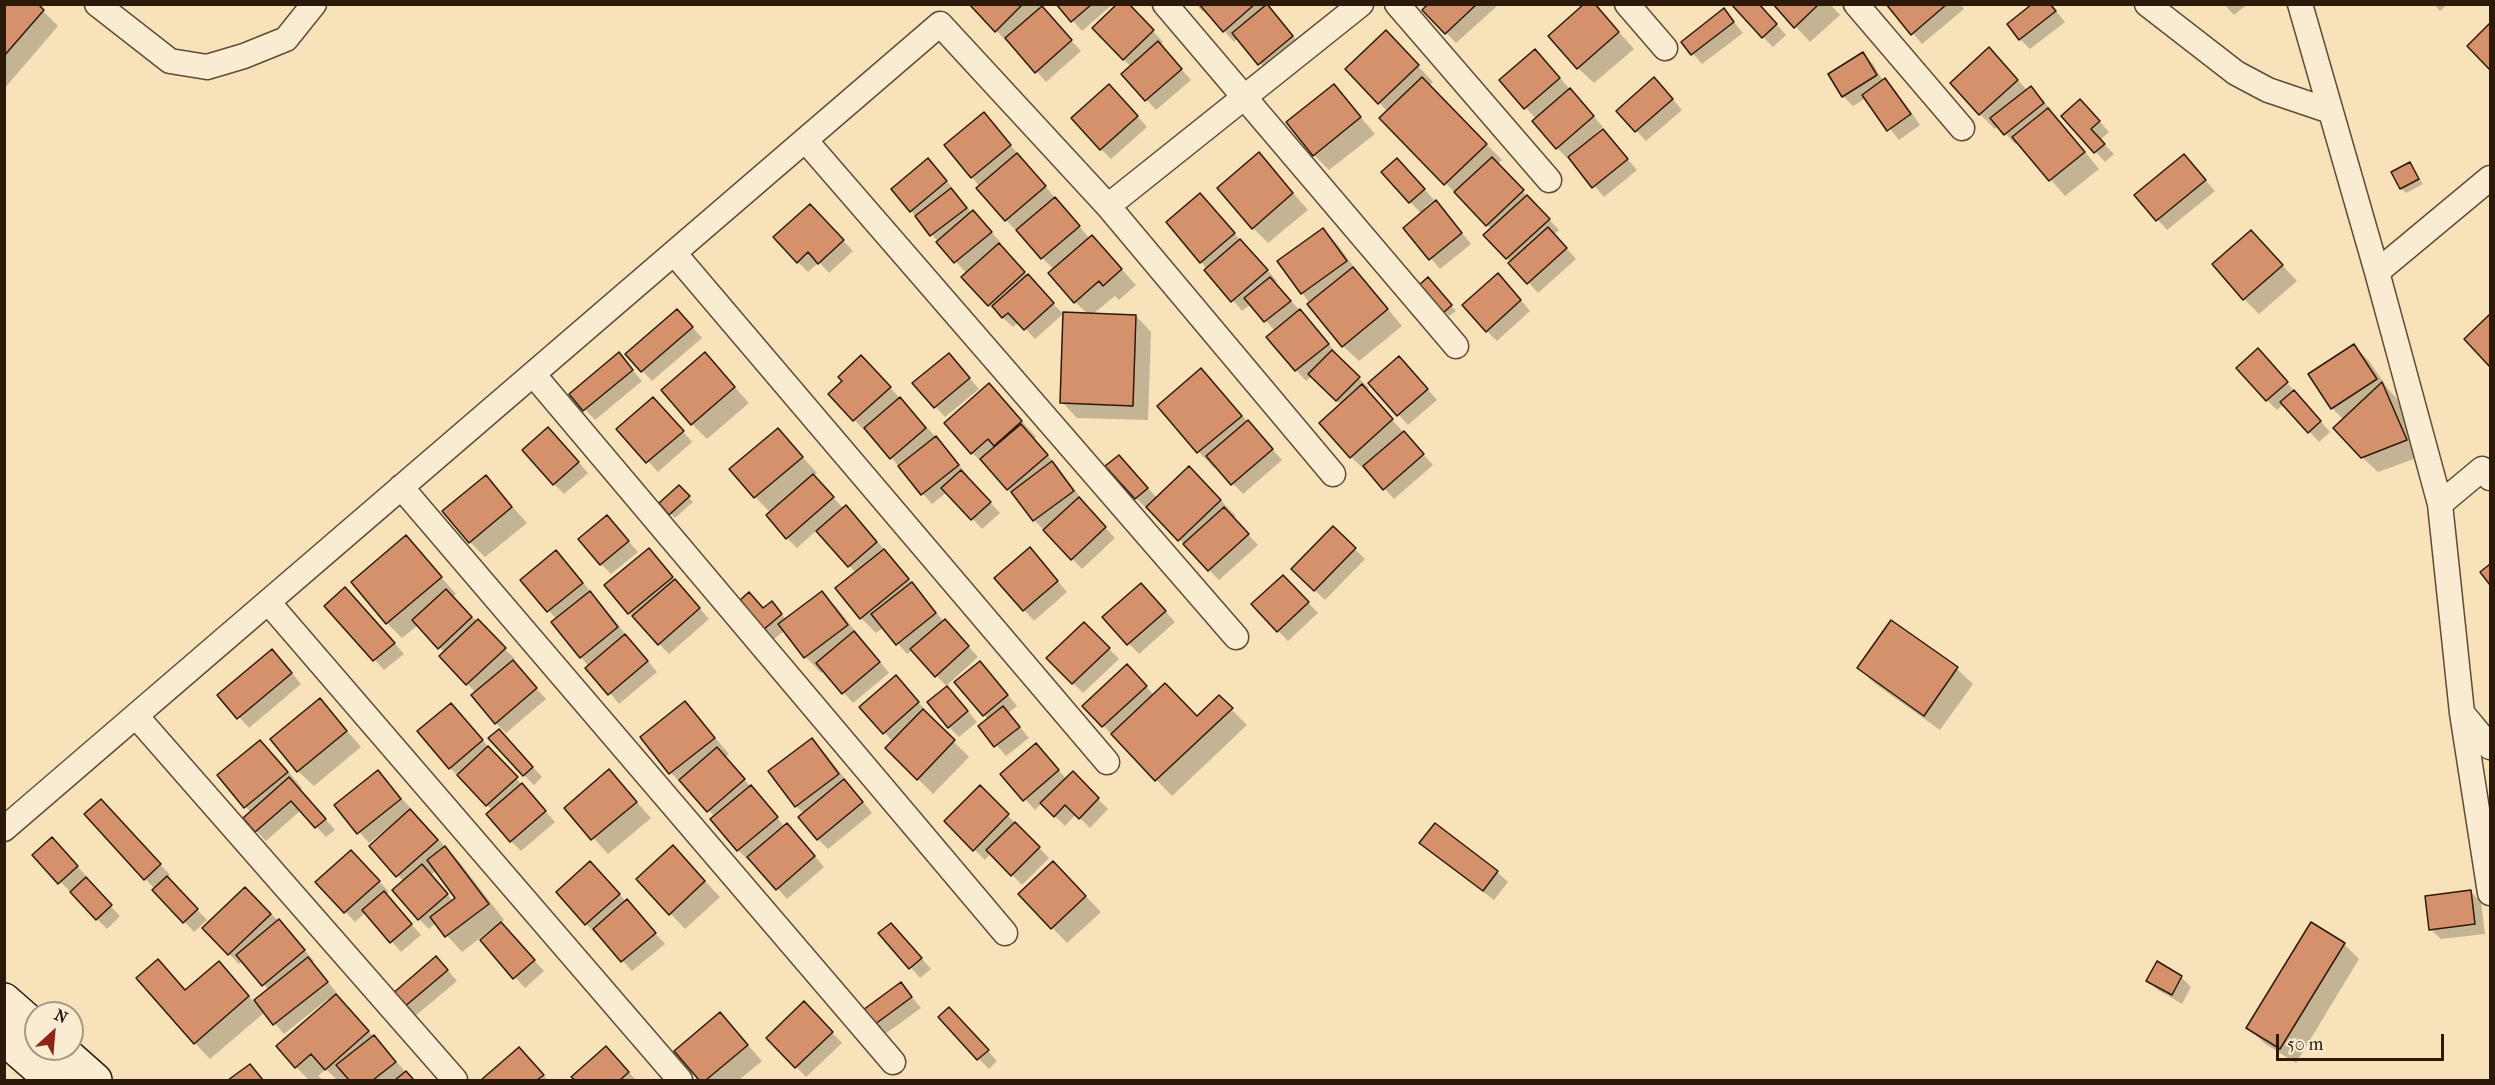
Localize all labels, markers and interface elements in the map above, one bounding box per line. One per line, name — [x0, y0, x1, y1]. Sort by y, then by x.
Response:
north arrow — [24, 1001, 84, 1061]
text: N — [52, 1005, 71, 1027]
scale bar — [2279, 1022, 2447, 1060]
text: 50 m — [2287, 1034, 2323, 1055]

